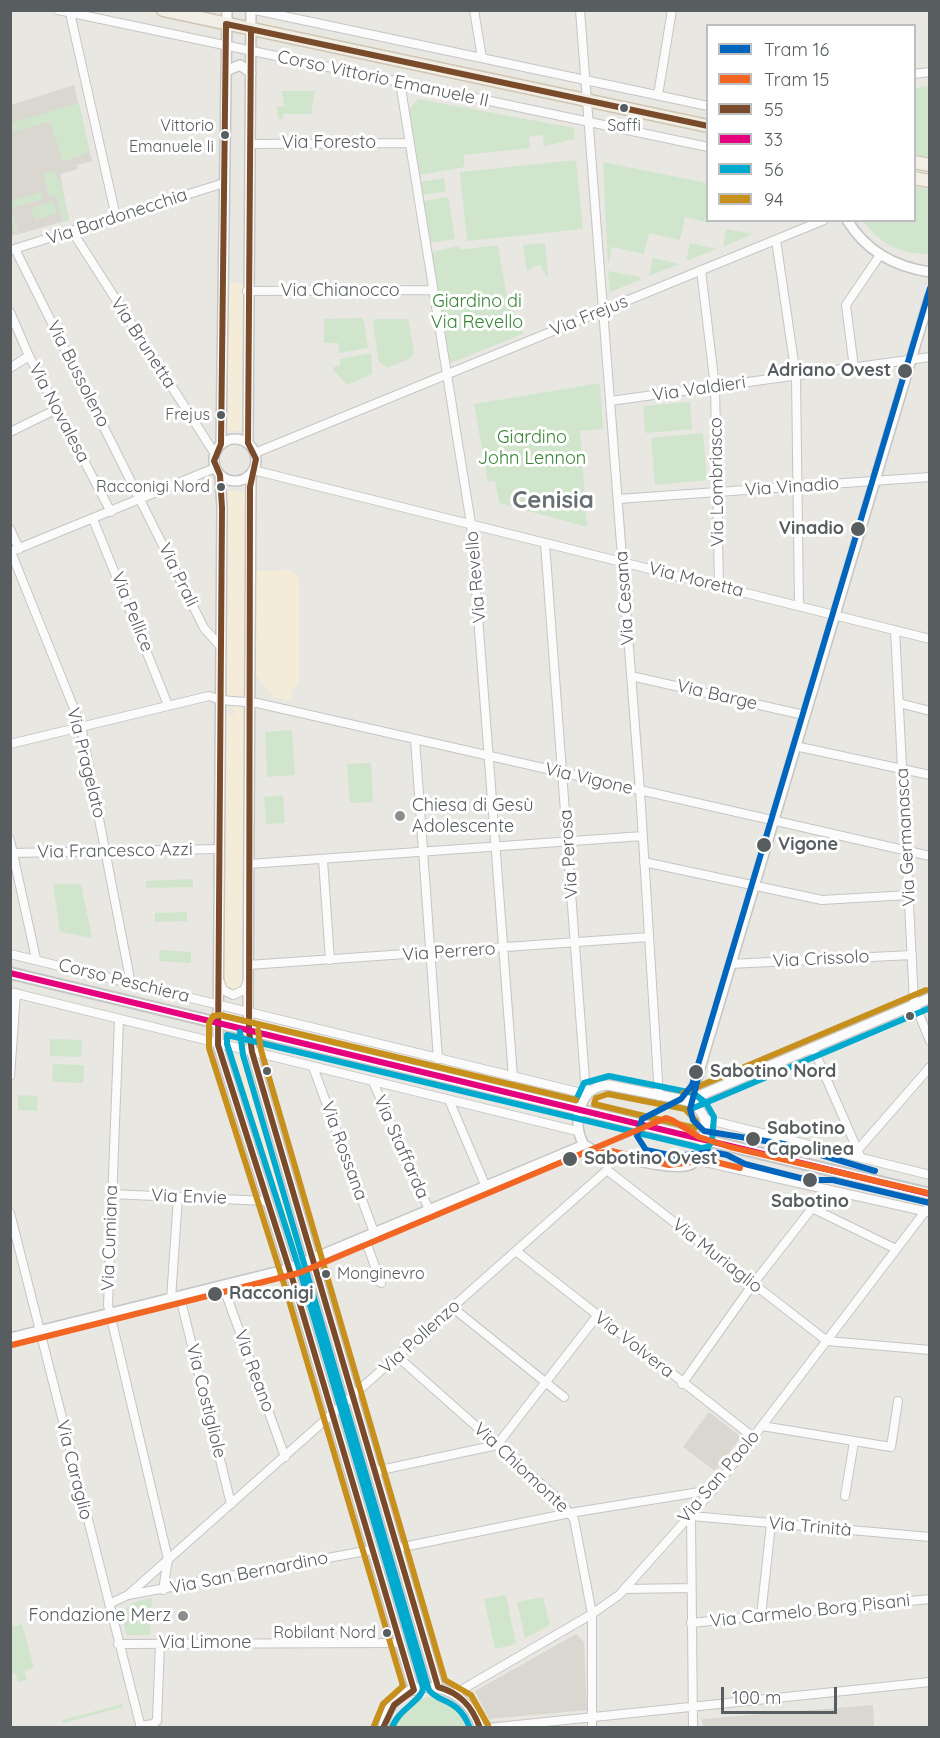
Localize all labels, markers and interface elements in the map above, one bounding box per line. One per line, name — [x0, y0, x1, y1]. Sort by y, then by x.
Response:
legend — [706, 24, 916, 222]
text: Tram 16 — [764, 38, 829, 61]
street label: Corso Vittorio Emanuele II — [275, 46, 491, 112]
text: Tram 15 — [764, 68, 829, 91]
text: 55 — [764, 98, 784, 121]
marker: Saffi — [618, 102, 630, 114]
place label: Vittorio Emanuele Ii — [129, 116, 214, 154]
place label: Saffi — [607, 116, 641, 136]
text: 33 — [764, 128, 783, 151]
marker: Vittorio Emanuele Ii — [219, 129, 231, 141]
street label: Via Foresto — [282, 132, 376, 154]
text: 56 — [764, 158, 784, 181]
street label: Via Bardonecchia — [44, 184, 190, 250]
text: 94 — [764, 188, 784, 211]
street label: Via Chianocco — [280, 280, 400, 302]
park label: Giardino di Via Revello — [431, 291, 523, 334]
street label: Via Frejus — [547, 291, 631, 341]
street label: Via Brunetta — [106, 293, 180, 393]
street label: Via Bussoleno — [42, 317, 114, 431]
street label: Via Novalesa — [24, 360, 94, 466]
place label: Adriano Ovest — [767, 360, 891, 382]
marker: Adriano Ovest — [896, 362, 914, 380]
street label: Via Valdieri — [651, 372, 747, 406]
place label: Frejus — [165, 405, 210, 425]
marker: Frejus — [215, 409, 227, 421]
street label: Via Lombriasco — [705, 417, 729, 547]
park label: Giardino John Lennon — [478, 427, 586, 470]
street label: Via Vinadio — [744, 473, 840, 501]
place label: Racconigi Nord — [96, 477, 210, 497]
marker: Racconigi Nord — [215, 481, 227, 493]
district label: Cenisia — [512, 487, 594, 515]
place label: Vinadio — [779, 518, 844, 540]
marker: Vinadio — [849, 520, 867, 538]
street label: Via Revello — [461, 530, 491, 624]
street label: Via Prali — [153, 540, 203, 610]
street label: Via Cesana — [611, 550, 639, 646]
street label: Via Moretta — [646, 558, 746, 602]
street label: Via Pellice — [106, 569, 158, 655]
street label: Via Barge — [675, 675, 759, 715]
street label: Via Pragelato — [62, 706, 110, 820]
street label: Via Vigone — [543, 758, 635, 800]
street label: Via Germanasca — [892, 767, 920, 907]
place label: Chiesa di Gesù Adolescente — [412, 795, 533, 838]
marker: Chiesa di Gesù Adolescente — [393, 809, 407, 823]
street label: Via Perosa — [555, 809, 583, 899]
place label: Vigone — [778, 834, 838, 856]
marker: Vigone — [755, 836, 773, 854]
street label: Via Francesco Azzi — [37, 839, 193, 863]
street label: Via Perrero — [402, 938, 496, 966]
street label: Via Crissolo — [772, 946, 870, 972]
street label: Corso Peschiera — [56, 954, 192, 1008]
unlabelled marker — [904, 1010, 916, 1022]
place label: Sabotino Nord — [710, 1061, 836, 1083]
marker: Sabotino Nord — [687, 1063, 705, 1081]
unlabelled marker — [261, 1065, 273, 1077]
street label: Via Staffarda — [369, 1092, 433, 1202]
street label: Via Rossana — [316, 1099, 372, 1203]
place label: Sabotino Capolinea — [767, 1118, 854, 1160]
marker: Sabotino Capolinea — [744, 1130, 762, 1148]
place label: Sabotino Ovest — [584, 1148, 718, 1170]
marker: Sabotino Ovest — [561, 1150, 579, 1168]
marker: Sabotino — [801, 1171, 819, 1189]
street label: Via Cumiana — [97, 1185, 123, 1291]
street label: Via Envie — [151, 1185, 227, 1209]
place label: Sabotino — [771, 1191, 849, 1213]
street label: Via Muriaglio — [668, 1214, 766, 1298]
place label: Monginevro — [337, 1264, 425, 1284]
marker: Monginevro — [320, 1268, 332, 1280]
place label: Racconigi — [229, 1283, 313, 1305]
marker: Racconigi — [206, 1285, 224, 1303]
street label: Via Pollenzo — [375, 1295, 465, 1379]
street label: Via Volvera — [590, 1307, 678, 1383]
street label: Via Reano — [229, 1327, 279, 1415]
street label: Via Costigliole — [181, 1342, 231, 1460]
street label: Via Caraglio — [51, 1418, 97, 1522]
street label: Via Chiomonte — [469, 1418, 573, 1518]
street label: Via San Paolo — [674, 1426, 764, 1528]
street label: Via Trinità — [767, 1513, 853, 1541]
street label: Via San Bernardino — [168, 1547, 330, 1599]
street label: Via Carmelo Borg Pisani — [709, 1590, 911, 1632]
place label: Fondazione Merz — [29, 1605, 171, 1627]
marker: Fondazione Merz — [176, 1609, 190, 1623]
place label: Robilant Nord — [273, 1623, 376, 1643]
marker: Robilant Nord — [381, 1627, 393, 1639]
street label: Via Limone — [159, 1632, 251, 1654]
scale bar — [724, 1675, 840, 1713]
text: 100 m — [732, 1686, 781, 1709]

